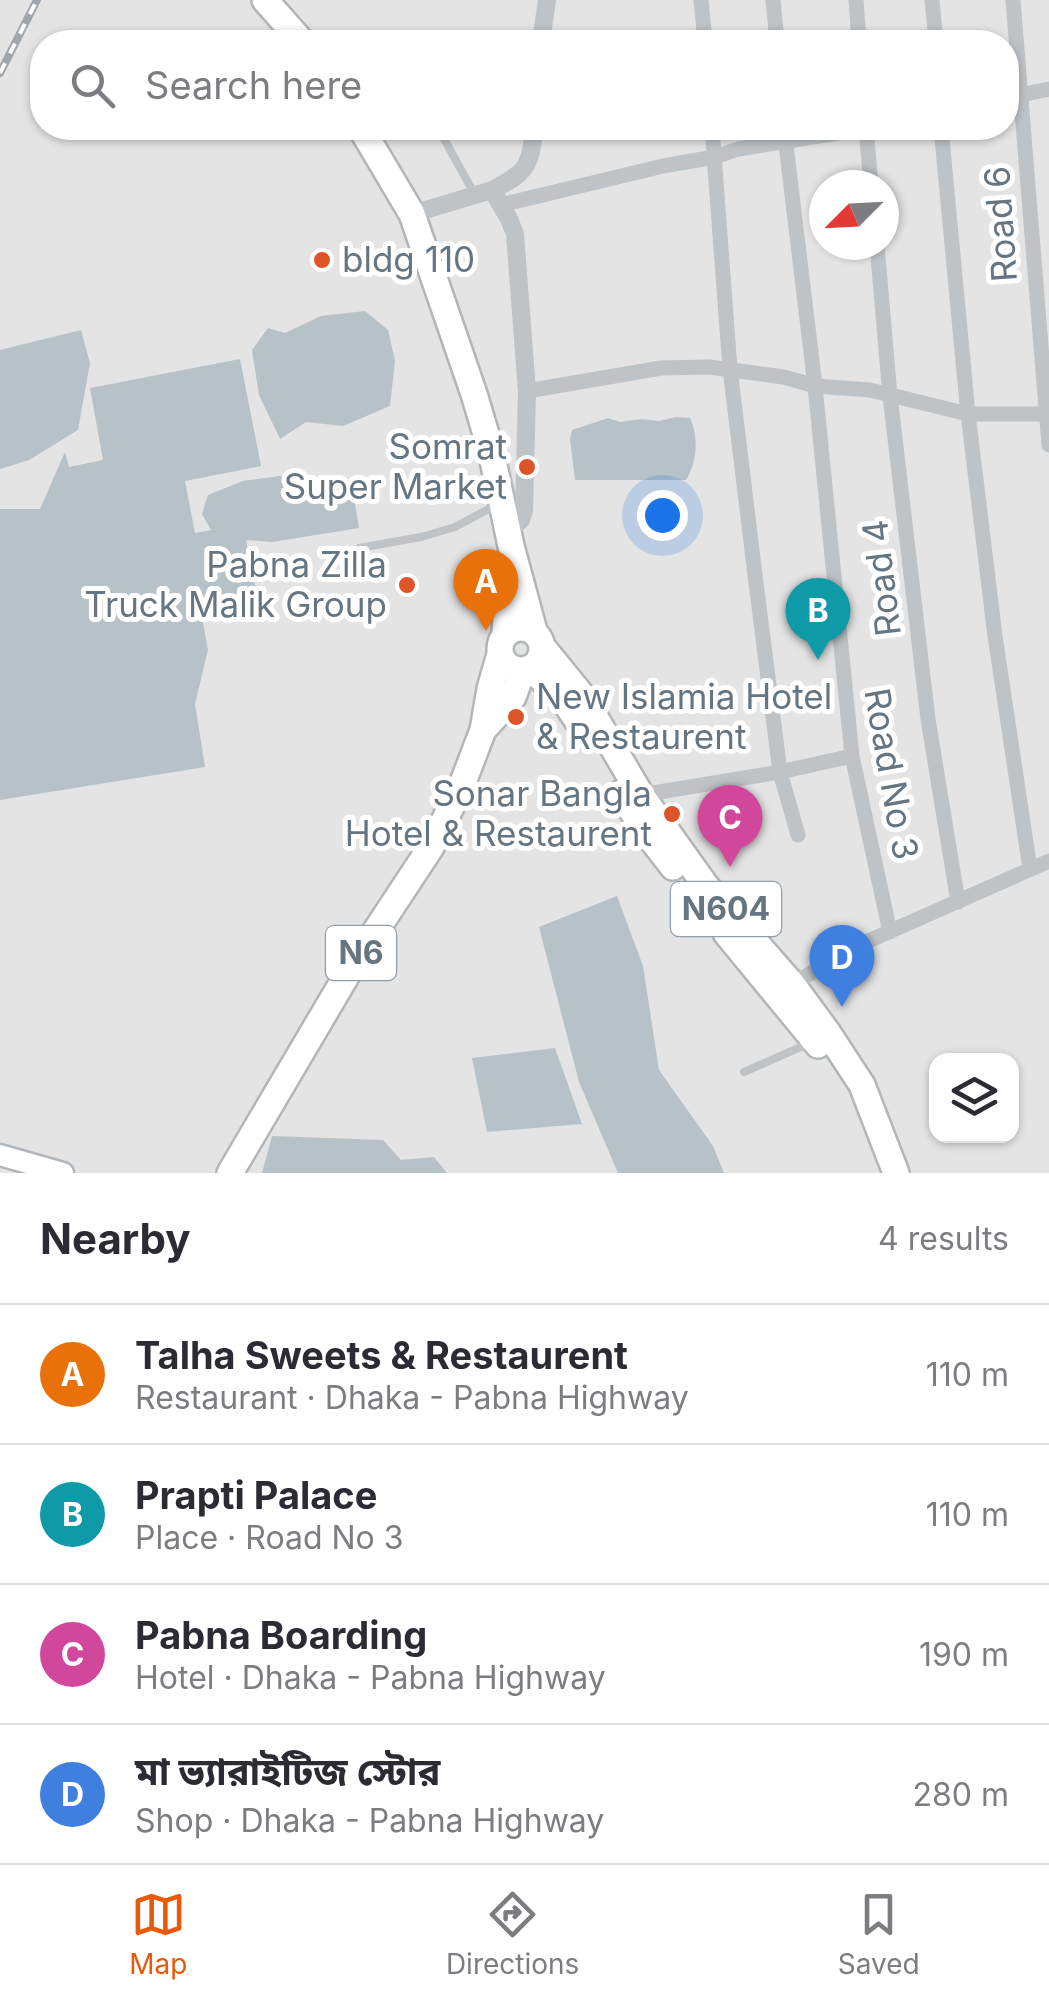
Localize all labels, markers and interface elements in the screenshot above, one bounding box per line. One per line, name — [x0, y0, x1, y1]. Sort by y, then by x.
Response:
search box — [30, 30, 1019, 140]
icon: search — [65, 58, 120, 113]
text: Search here — [145, 62, 362, 108]
street label: Road 6 — [975, 165, 1025, 283]
north arrow — [809, 170, 899, 260]
place label: bldg 110 — [342, 238, 475, 280]
marker: bldg 110 — [311, 249, 333, 271]
place label: Somrat Super Market — [284, 425, 507, 507]
marker: Somrat Super Market — [516, 456, 538, 478]
your location — [637, 490, 688, 541]
street label: Road 4 — [853, 518, 909, 639]
place label: Pabna Zilla Truck Malik Group — [84, 543, 387, 625]
pin: A — [454, 548, 518, 631]
marker: Pabna Zilla Truck Malik Group — [396, 574, 418, 596]
pin: B — [786, 578, 850, 660]
place label: New Islamia Hotel & Restaurent — [536, 675, 832, 757]
street label: Road No 3 — [856, 685, 928, 863]
marker: New Islamia Hotel & Restaurent — [505, 706, 527, 728]
place label: Sonar Bangla Hotel & Restaurent — [345, 772, 652, 854]
pin: C — [698, 784, 762, 867]
marker: Sonar Bangla Hotel & Restaurent — [661, 803, 683, 825]
road number: N604 — [671, 882, 781, 936]
pin: D — [810, 924, 874, 1007]
road number: N6 — [326, 926, 396, 980]
map controls — [929, 1053, 1019, 1143]
button: layers — [929, 1053, 1019, 1143]
text: Nearby — [40, 1213, 191, 1264]
text: 4 results — [878, 1219, 1009, 1258]
text: Talha Sweets & Restaurent — [135, 1332, 628, 1378]
text: A — [61, 1355, 84, 1394]
text: 110 m — [926, 1355, 1009, 1394]
text: Restaurant · Dhaka - Pabna Highway — [135, 1378, 689, 1417]
text: Prapti Palace — [135, 1472, 377, 1518]
text: B — [62, 1495, 83, 1534]
text: 110 m — [926, 1495, 1009, 1534]
text: Place · Road No 3 — [135, 1518, 404, 1557]
text: Pabna Boarding — [135, 1612, 427, 1658]
text: C — [61, 1635, 84, 1674]
text: 190 m — [919, 1635, 1009, 1674]
text: Hotel · Dhaka - Pabna Highway — [135, 1658, 606, 1697]
text: মা ভ‍্যারাইটিজ স্টোর — [135, 1748, 440, 1794]
text: D — [61, 1775, 84, 1814]
text: 280 m — [912, 1775, 1009, 1814]
text: Shop · Dhaka - Pabna Highway — [135, 1801, 604, 1840]
tab: Map — [129, 1887, 187, 1981]
tab: Directions — [446, 1887, 579, 1981]
tab: Saved — [838, 1887, 920, 1981]

